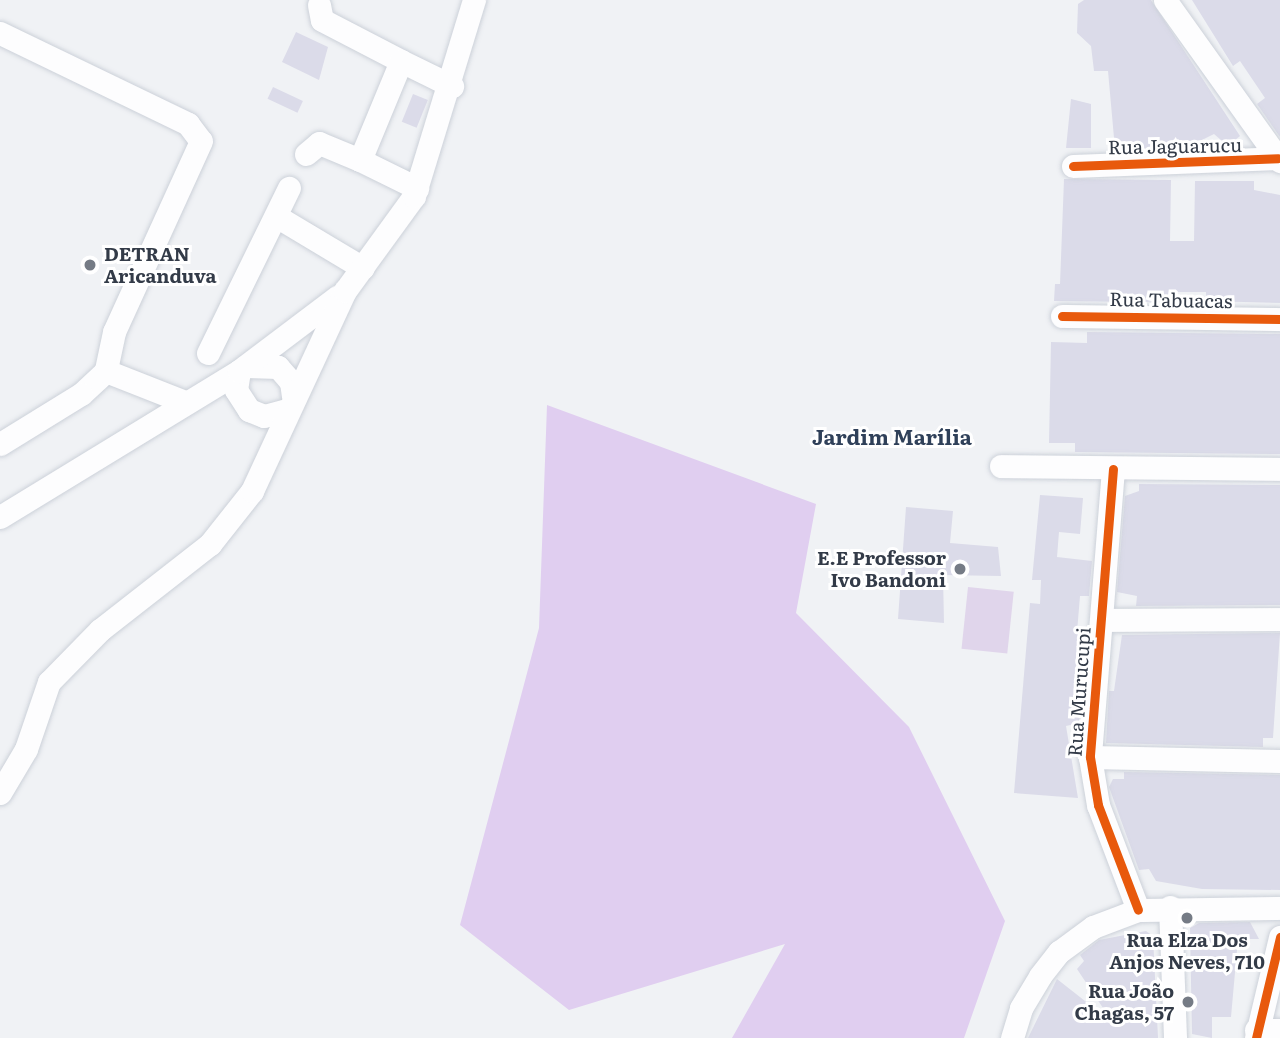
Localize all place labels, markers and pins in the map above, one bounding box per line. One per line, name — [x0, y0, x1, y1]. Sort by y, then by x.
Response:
place label: DETRAN Aricanduva — [104, 243, 216, 287]
marker: DETRAN Aricanduva — [82, 257, 98, 273]
place label: E.E Professor Ivo Bandoni — [817, 547, 946, 591]
marker: E.E Professor Ivo Bandoni — [952, 561, 968, 577]
marker: Rua Elza Dos Anjos Neves, 710 — [1179, 910, 1195, 926]
place label: Rua Elza Dos Anjos Neves, 710 — [1109, 929, 1265, 973]
place label: Rua João Chagas, 57 — [1074, 980, 1174, 1024]
marker: Rua João Chagas, 57 — [1180, 994, 1196, 1010]

